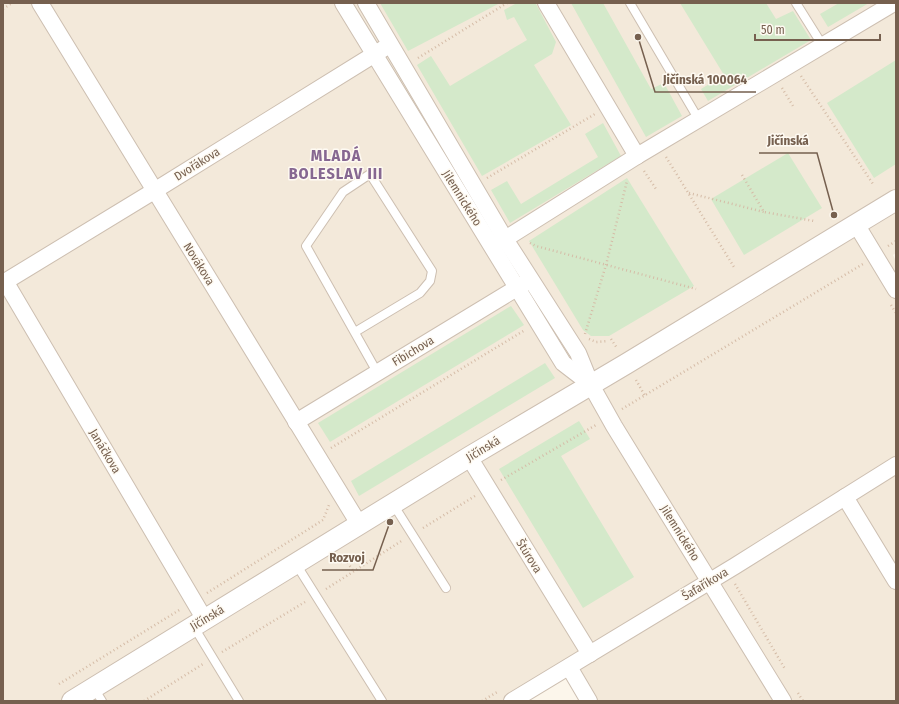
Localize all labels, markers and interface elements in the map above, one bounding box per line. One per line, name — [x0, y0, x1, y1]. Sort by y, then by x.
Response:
scale bar — [755, 16, 880, 42]
text: 50 m — [761, 23, 785, 37]
callout: Jičínská 100064 — [655, 67, 756, 92]
text: Jičínská 100064 — [662, 72, 748, 87]
callout: Jičínská — [759, 128, 817, 153]
text: Jičínská — [766, 133, 809, 148]
street label: Dvořákova — [172, 144, 222, 183]
district label: MLADÁ BOLESLAV III — [289, 145, 383, 183]
street label: Jilemnického — [439, 168, 485, 228]
street label: Novákova — [181, 240, 218, 288]
street label: Fibichova — [390, 333, 436, 369]
street label: Janáčkova — [86, 426, 124, 476]
street label: Jičínská — [463, 433, 503, 465]
street label: Jilemnického — [657, 503, 703, 563]
street label: Štúrova — [513, 536, 546, 576]
callout: Rozvoj — [322, 545, 373, 570]
text: Rozvoj — [329, 550, 365, 565]
street label: Šafaříkova — [679, 564, 731, 603]
street label: Jičínská — [187, 602, 227, 634]

